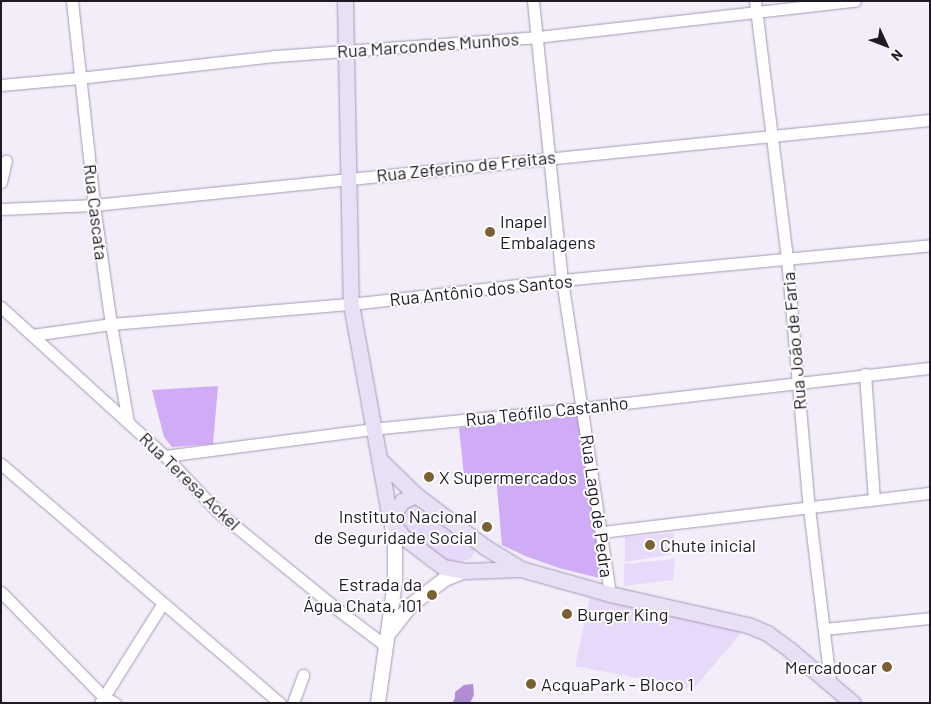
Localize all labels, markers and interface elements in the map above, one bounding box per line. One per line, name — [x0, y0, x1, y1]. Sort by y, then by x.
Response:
north arrow — [861, 20, 911, 70]
street label: Rua Marcondes Munhos — [336, 28, 520, 62]
text: N — [888, 46, 907, 65]
street label: Rua Zeferino de Freitas — [375, 146, 557, 186]
street label: Rua Cascata — [79, 163, 113, 261]
place label: Inapel Embalagens — [500, 211, 596, 253]
marker: Inapel Embalagens — [484, 226, 496, 238]
street label: Rua Antônio dos Santos — [389, 270, 573, 310]
street label: Rua João de Faria — [777, 271, 811, 411]
street label: Rua Teófilo Castanho — [464, 392, 630, 430]
street label: Rua Teresa Ackel — [135, 427, 245, 535]
street label: Rua Lago de Pedra — [576, 433, 618, 579]
place label: X Supermercados — [439, 466, 577, 488]
marker: X Supermercados — [423, 471, 435, 483]
place label: Instituto Nacional de Seguridade Social — [314, 506, 477, 548]
marker: Instituto Nacional de Seguridade Social — [481, 521, 493, 533]
place label: Chute inicial — [660, 534, 756, 556]
marker: Chute inicial — [644, 539, 656, 551]
place label: Estrada da Água Chata, 101 — [303, 574, 422, 616]
marker: Estrada da Água Chata, 101 — [426, 589, 438, 601]
place label: Burger King — [577, 603, 668, 625]
marker: Burger King — [561, 608, 573, 620]
place label: Mercadocar — [785, 656, 877, 678]
marker: Mercadocar — [881, 661, 893, 673]
place label: AcquaPark - Bloco 1 — [541, 673, 694, 695]
marker: AcquaPark - Bloco 1 — [525, 678, 537, 690]

